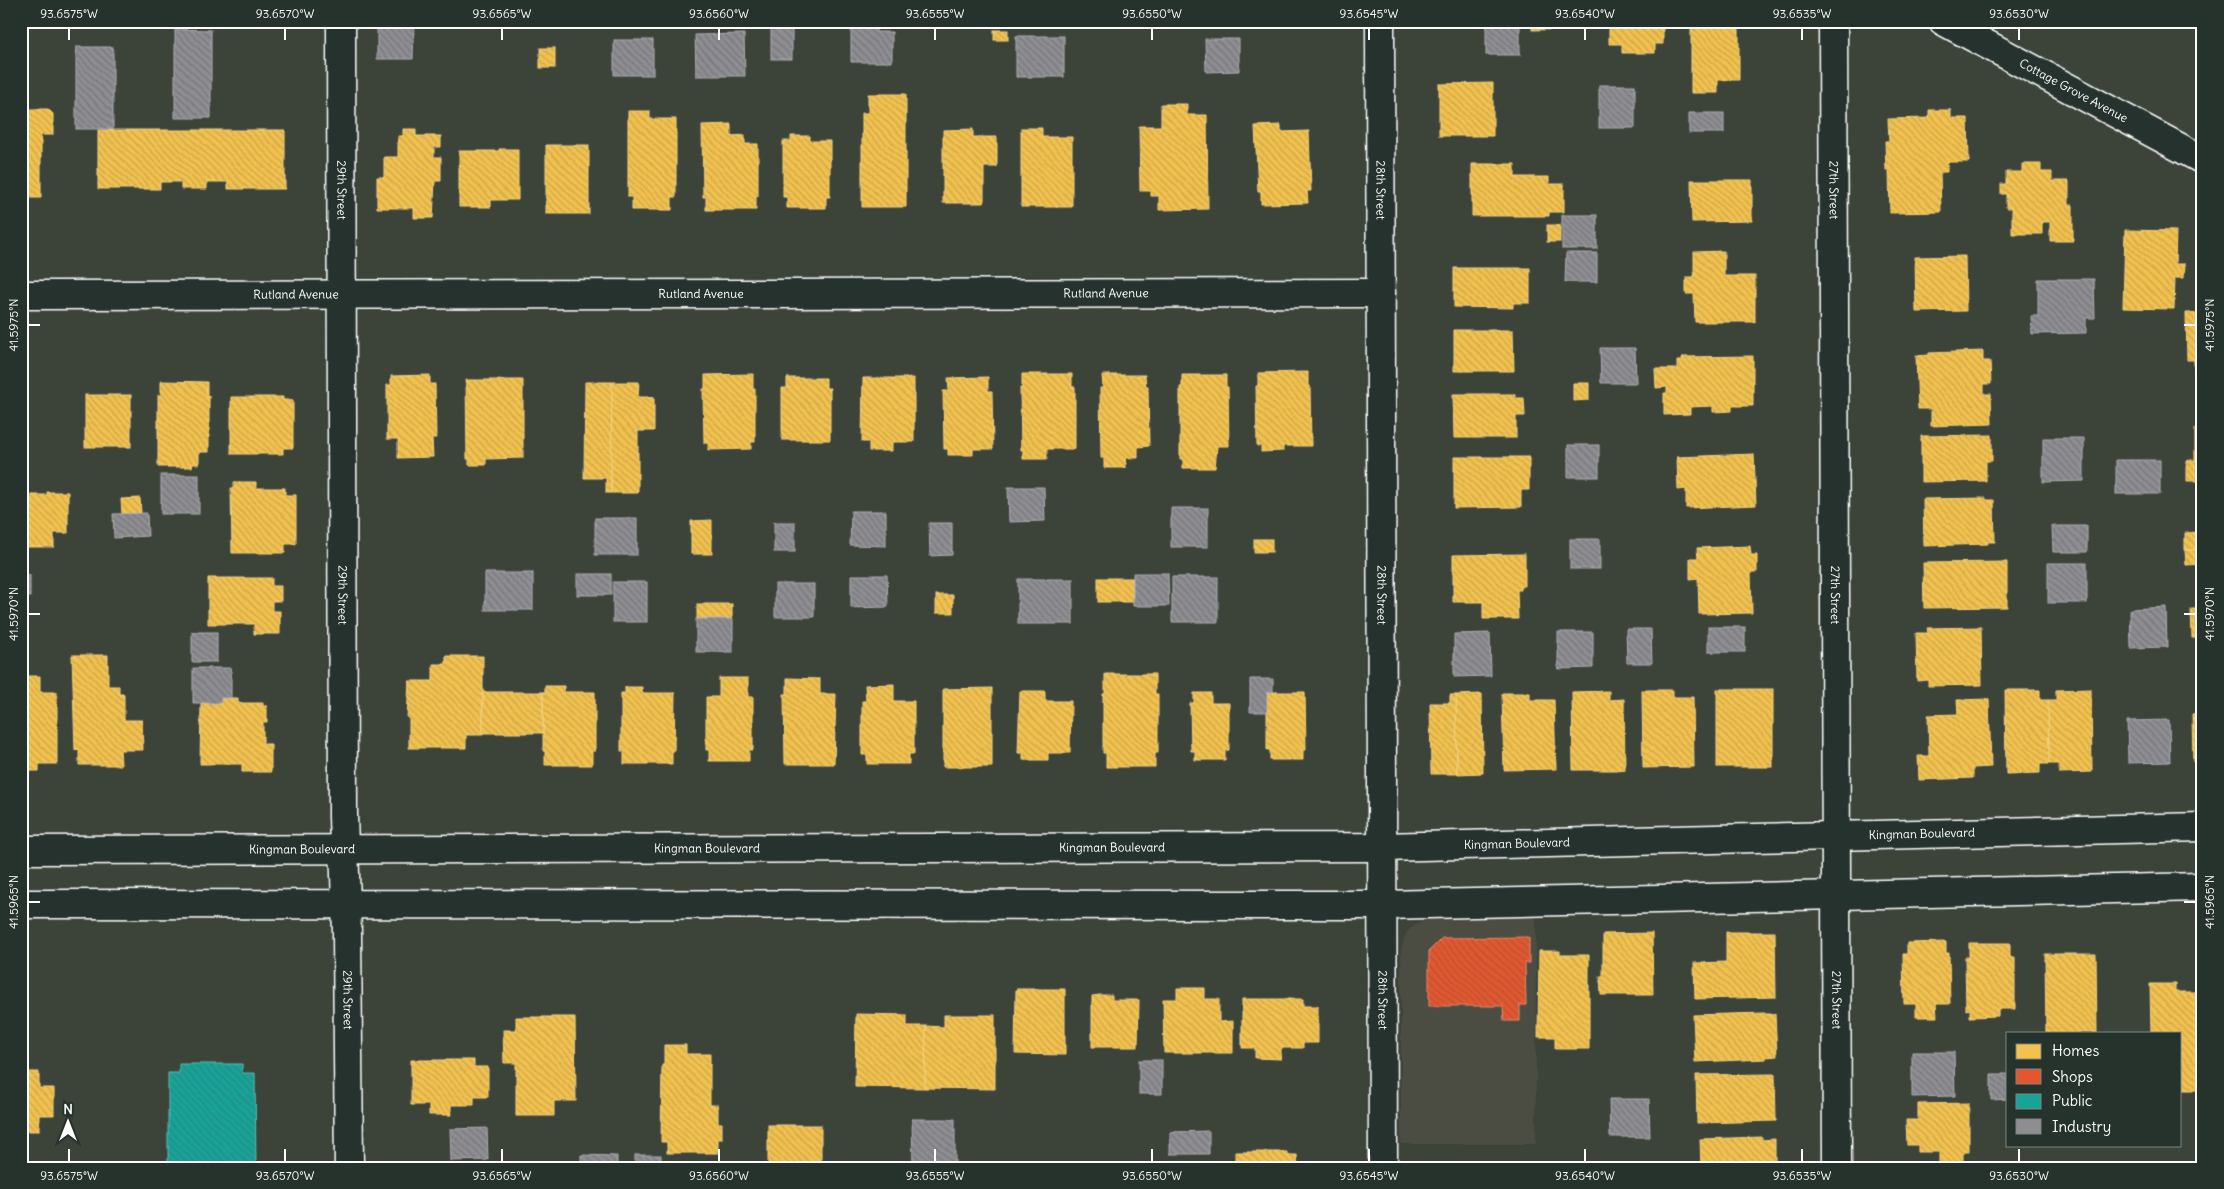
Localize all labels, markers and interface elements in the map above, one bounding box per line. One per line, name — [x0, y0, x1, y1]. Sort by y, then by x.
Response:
text: 93.6575°W — [40, 6, 98, 21]
text: 93.6570°W — [256, 6, 314, 21]
text: 93.6565°W — [473, 6, 531, 21]
text: 93.6560°W — [689, 6, 749, 21]
text: 93.6555°W — [906, 6, 964, 21]
text: 93.6550°W — [1122, 6, 1182, 21]
text: 93.6545°W — [1340, 6, 1398, 21]
text: 93.6540°W — [1555, 6, 1615, 21]
text: 93.6535°W — [1773, 6, 1831, 21]
text: 93.6530°W — [1989, 6, 2049, 21]
street label: Cottage Grove Avenue — [2017, 55, 2131, 125]
street label: 29th Street — [334, 160, 349, 220]
street label: 28th Street — [1373, 160, 1389, 220]
street label: 27th Street — [1826, 161, 1842, 219]
street label: Rutland Avenue — [1063, 285, 1149, 300]
street label: Rutland Avenue — [658, 286, 744, 301]
street label: Rutland Avenue — [253, 287, 339, 302]
text: 41.5975°N — [6, 299, 21, 351]
text: 41.5975°N — [2202, 299, 2217, 351]
street label: 29th Street — [335, 565, 351, 625]
street label: 28th Street — [1374, 565, 1390, 625]
street label: 27th Street — [1828, 566, 1843, 624]
text: 41.5970°N — [6, 587, 21, 641]
text: 41.5970°N — [2202, 587, 2217, 641]
street label: Kingman Boulevard — [1869, 825, 1975, 842]
street label: Kingman Boulevard — [1464, 834, 1570, 852]
street label: Kingman Boulevard — [1059, 839, 1165, 855]
street label: Kingman Boulevard — [654, 840, 760, 856]
street label: Kingman Boulevard — [249, 841, 355, 856]
text: 41.5965°N — [6, 875, 21, 929]
text: 41.5965°N — [2202, 875, 2217, 929]
street label: 29th Street — [340, 970, 356, 1030]
street label: 28th Street — [1375, 970, 1391, 1030]
street label: 27th Street — [1829, 971, 1845, 1029]
legend — [2006, 1032, 2182, 1146]
text: Homes — [2052, 1041, 2099, 1060]
text: Shops — [2052, 1067, 2093, 1086]
text: Public — [2052, 1091, 2093, 1110]
north arrow — [42, 1096, 92, 1146]
text: N — [63, 1100, 73, 1118]
text: Industry — [2052, 1117, 2111, 1136]
text: 93.6575°W — [40, 1168, 98, 1183]
text: 93.6570°W — [256, 1168, 314, 1183]
text: 93.6565°W — [473, 1168, 531, 1183]
text: 93.6560°W — [689, 1168, 749, 1183]
text: 93.6555°W — [906, 1168, 964, 1183]
text: 93.6550°W — [1122, 1168, 1182, 1183]
text: 93.6545°W — [1340, 1168, 1398, 1183]
text: 93.6540°W — [1555, 1168, 1615, 1183]
text: 93.6535°W — [1773, 1168, 1831, 1183]
text: 93.6530°W — [1989, 1168, 2049, 1183]

